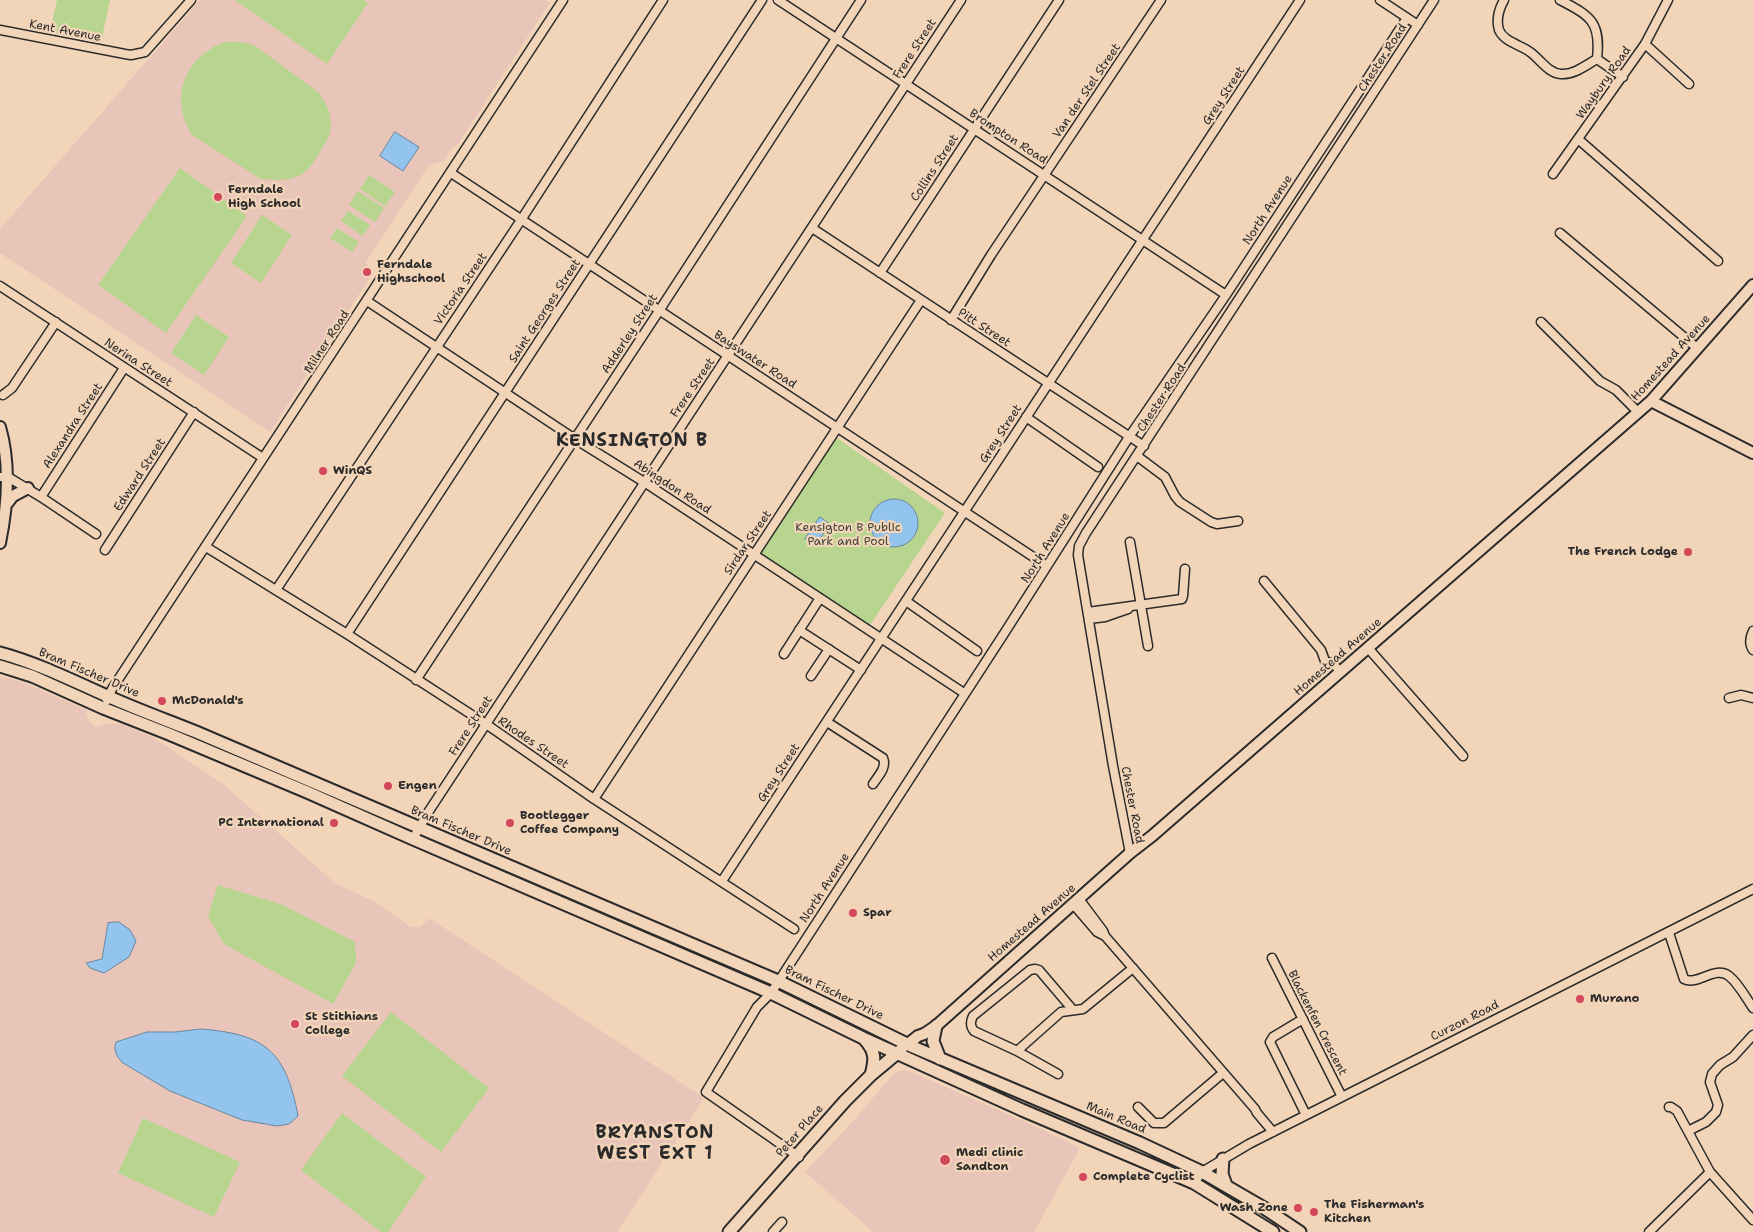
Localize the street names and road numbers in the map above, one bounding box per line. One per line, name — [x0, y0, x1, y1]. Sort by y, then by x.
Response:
street label: Frere Street — [890, 16, 940, 82]
street label: Kent Avenue — [28, 17, 102, 45]
street label: Chester Road — [1356, 21, 1410, 95]
street label: Van der Stel Street — [1050, 41, 1124, 141]
street label: Waybury Road — [1574, 44, 1634, 122]
street label: Grey Street — [1200, 64, 1248, 128]
street label: Brompton Road — [966, 106, 1050, 168]
street label: Collins Street — [908, 132, 962, 204]
street label: North Avenue — [1240, 172, 1296, 248]
street label: Victoria Street — [431, 250, 491, 328]
street label: Saint Georges Street — [506, 256, 584, 366]
street label: Adderley Street — [599, 291, 661, 377]
street label: Pitt Street — [955, 306, 1013, 350]
street label: Milner Road — [301, 308, 353, 376]
street label: Homestead Avenue — [1628, 312, 1714, 404]
street label: Bayswater Road — [711, 328, 799, 392]
street label: Nerina Street — [101, 336, 175, 390]
street label: Frere Street — [668, 355, 718, 421]
street label: Chester Road — [1135, 361, 1189, 435]
street label: Alexandra Street — [40, 381, 106, 471]
street label: Grey Street — [977, 402, 1025, 466]
street label: Edward Street — [111, 436, 169, 514]
street label: Abingdon Road — [630, 457, 714, 517]
street label: Sirdar Street — [721, 508, 775, 578]
street label: North Avenue — [1019, 510, 1073, 586]
street label: Homestead Avenue — [1291, 615, 1385, 699]
street label: Bram Fischer Drive — [36, 645, 142, 701]
street label: Frere Street — [446, 693, 496, 759]
street label: Rhodes Street — [495, 714, 571, 772]
street label: Grey Street — [755, 741, 803, 805]
street label: Chester Road — [1117, 765, 1147, 845]
street label: Bram Fischer Drive — [408, 803, 514, 859]
street label: North Avenue — [797, 850, 853, 926]
street label: Homestead Avenue — [985, 881, 1079, 965]
street label: Bram Fischer Drive — [782, 963, 886, 1023]
street label: Blackenfen Crescent — [1284, 968, 1350, 1078]
street label: Curzon Road — [1428, 998, 1502, 1044]
street label: Main Road — [1084, 1099, 1148, 1137]
street label: Peter Place — [773, 1102, 827, 1160]

